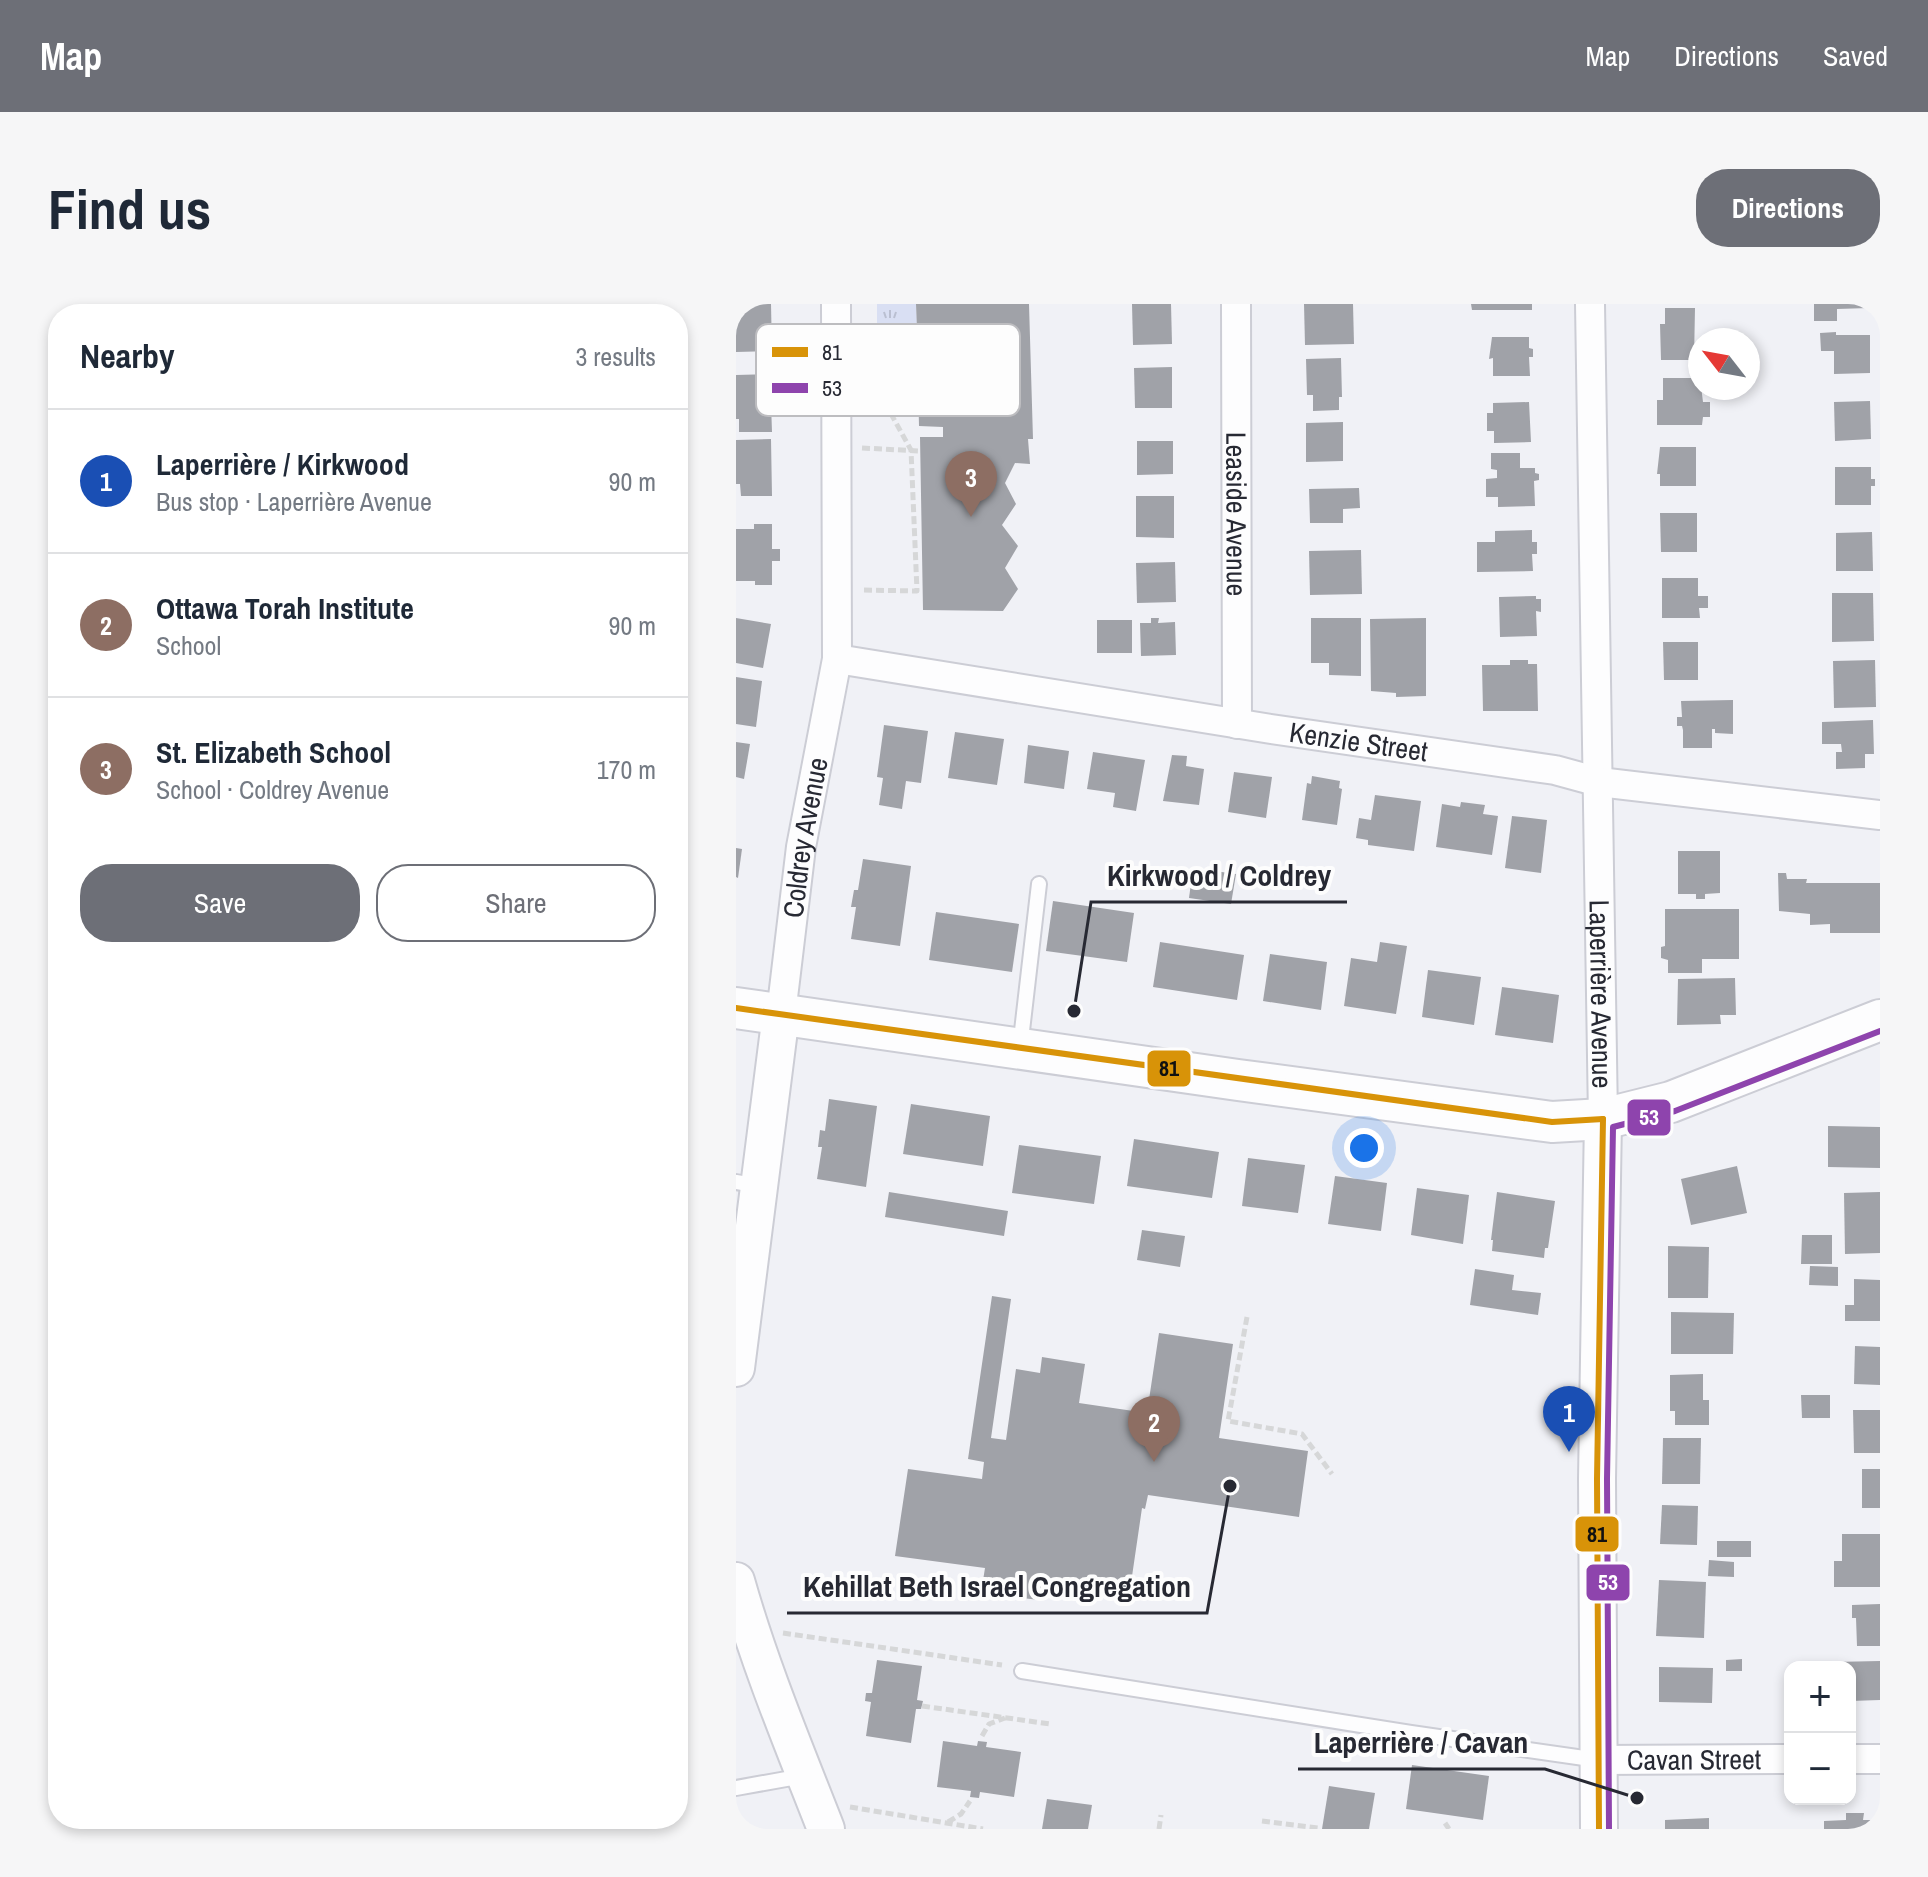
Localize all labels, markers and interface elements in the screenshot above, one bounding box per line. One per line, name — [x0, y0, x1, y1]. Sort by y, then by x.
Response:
text: Map — [40, 31, 102, 82]
text: Map — [1586, 37, 1630, 75]
text: Directions — [1674, 37, 1779, 75]
text: Saved — [1823, 37, 1888, 75]
button: Directions — [1696, 169, 1880, 247]
text: Find us — [48, 171, 211, 246]
legend — [756, 324, 1020, 416]
north arrow — [1688, 328, 1760, 400]
text: Nearby — [80, 333, 175, 379]
text: 81 — [822, 337, 842, 367]
text: 3 results — [575, 339, 656, 374]
text: 53 — [822, 373, 842, 403]
street label: Leaside Avenue — [1217, 432, 1256, 596]
text: Laperrière / Kirkwood — [156, 444, 409, 484]
pin: 3 — [945, 451, 997, 517]
text: 1 — [100, 464, 112, 499]
text: 90 m — [609, 464, 656, 499]
text: Bus stop · Laperrière Avenue — [156, 484, 432, 519]
text: Ottawa Torah Institute — [156, 588, 414, 628]
text: 2 — [100, 608, 112, 643]
text: 90 m — [609, 608, 656, 643]
text: School — [156, 628, 221, 663]
street label: Kenzie Street — [1287, 713, 1430, 770]
text: St. Elizabeth School — [156, 732, 391, 772]
text: 3 — [100, 752, 112, 787]
text: 170 m — [597, 752, 656, 787]
street label: Coldrey Avenue — [774, 754, 837, 920]
text: School · Coldrey Avenue — [156, 772, 389, 807]
callout: Kirkwood / Coldrey — [1091, 848, 1347, 902]
text: Kirkwood / Coldrey — [1107, 855, 1331, 895]
button: Save — [80, 864, 360, 942]
button: Share — [376, 864, 656, 942]
street label: Laperrière Avenue — [1581, 899, 1622, 1089]
line badge: 81 — [1146, 1049, 1192, 1088]
text: 81 — [1159, 1053, 1180, 1083]
line badge: 53 — [1626, 1098, 1672, 1137]
text: 53 — [1639, 1102, 1659, 1132]
your location — [1344, 1128, 1384, 1168]
pin: 1 — [1543, 1386, 1595, 1452]
pin: 2 — [1128, 1396, 1180, 1462]
line badge: 81 — [1574, 1515, 1620, 1553]
text: 81 — [1587, 1519, 1608, 1549]
callout: Kehillat Beth Israel Congregation — [787, 1559, 1207, 1613]
line badge: 53 — [1585, 1563, 1631, 1602]
text: Kehillat Beth Israel Congregation — [803, 1566, 1191, 1606]
text: 53 — [1598, 1567, 1618, 1597]
map controls — [1784, 1661, 1856, 1805]
button: + — [1784, 1661, 1856, 1733]
callout: Laperrière / Cavan — [1298, 1715, 1545, 1769]
text: Laperrière / Cavan — [1314, 1722, 1528, 1762]
button: − — [1784, 1733, 1856, 1805]
street label: Cavan Street — [1627, 1740, 1761, 1779]

